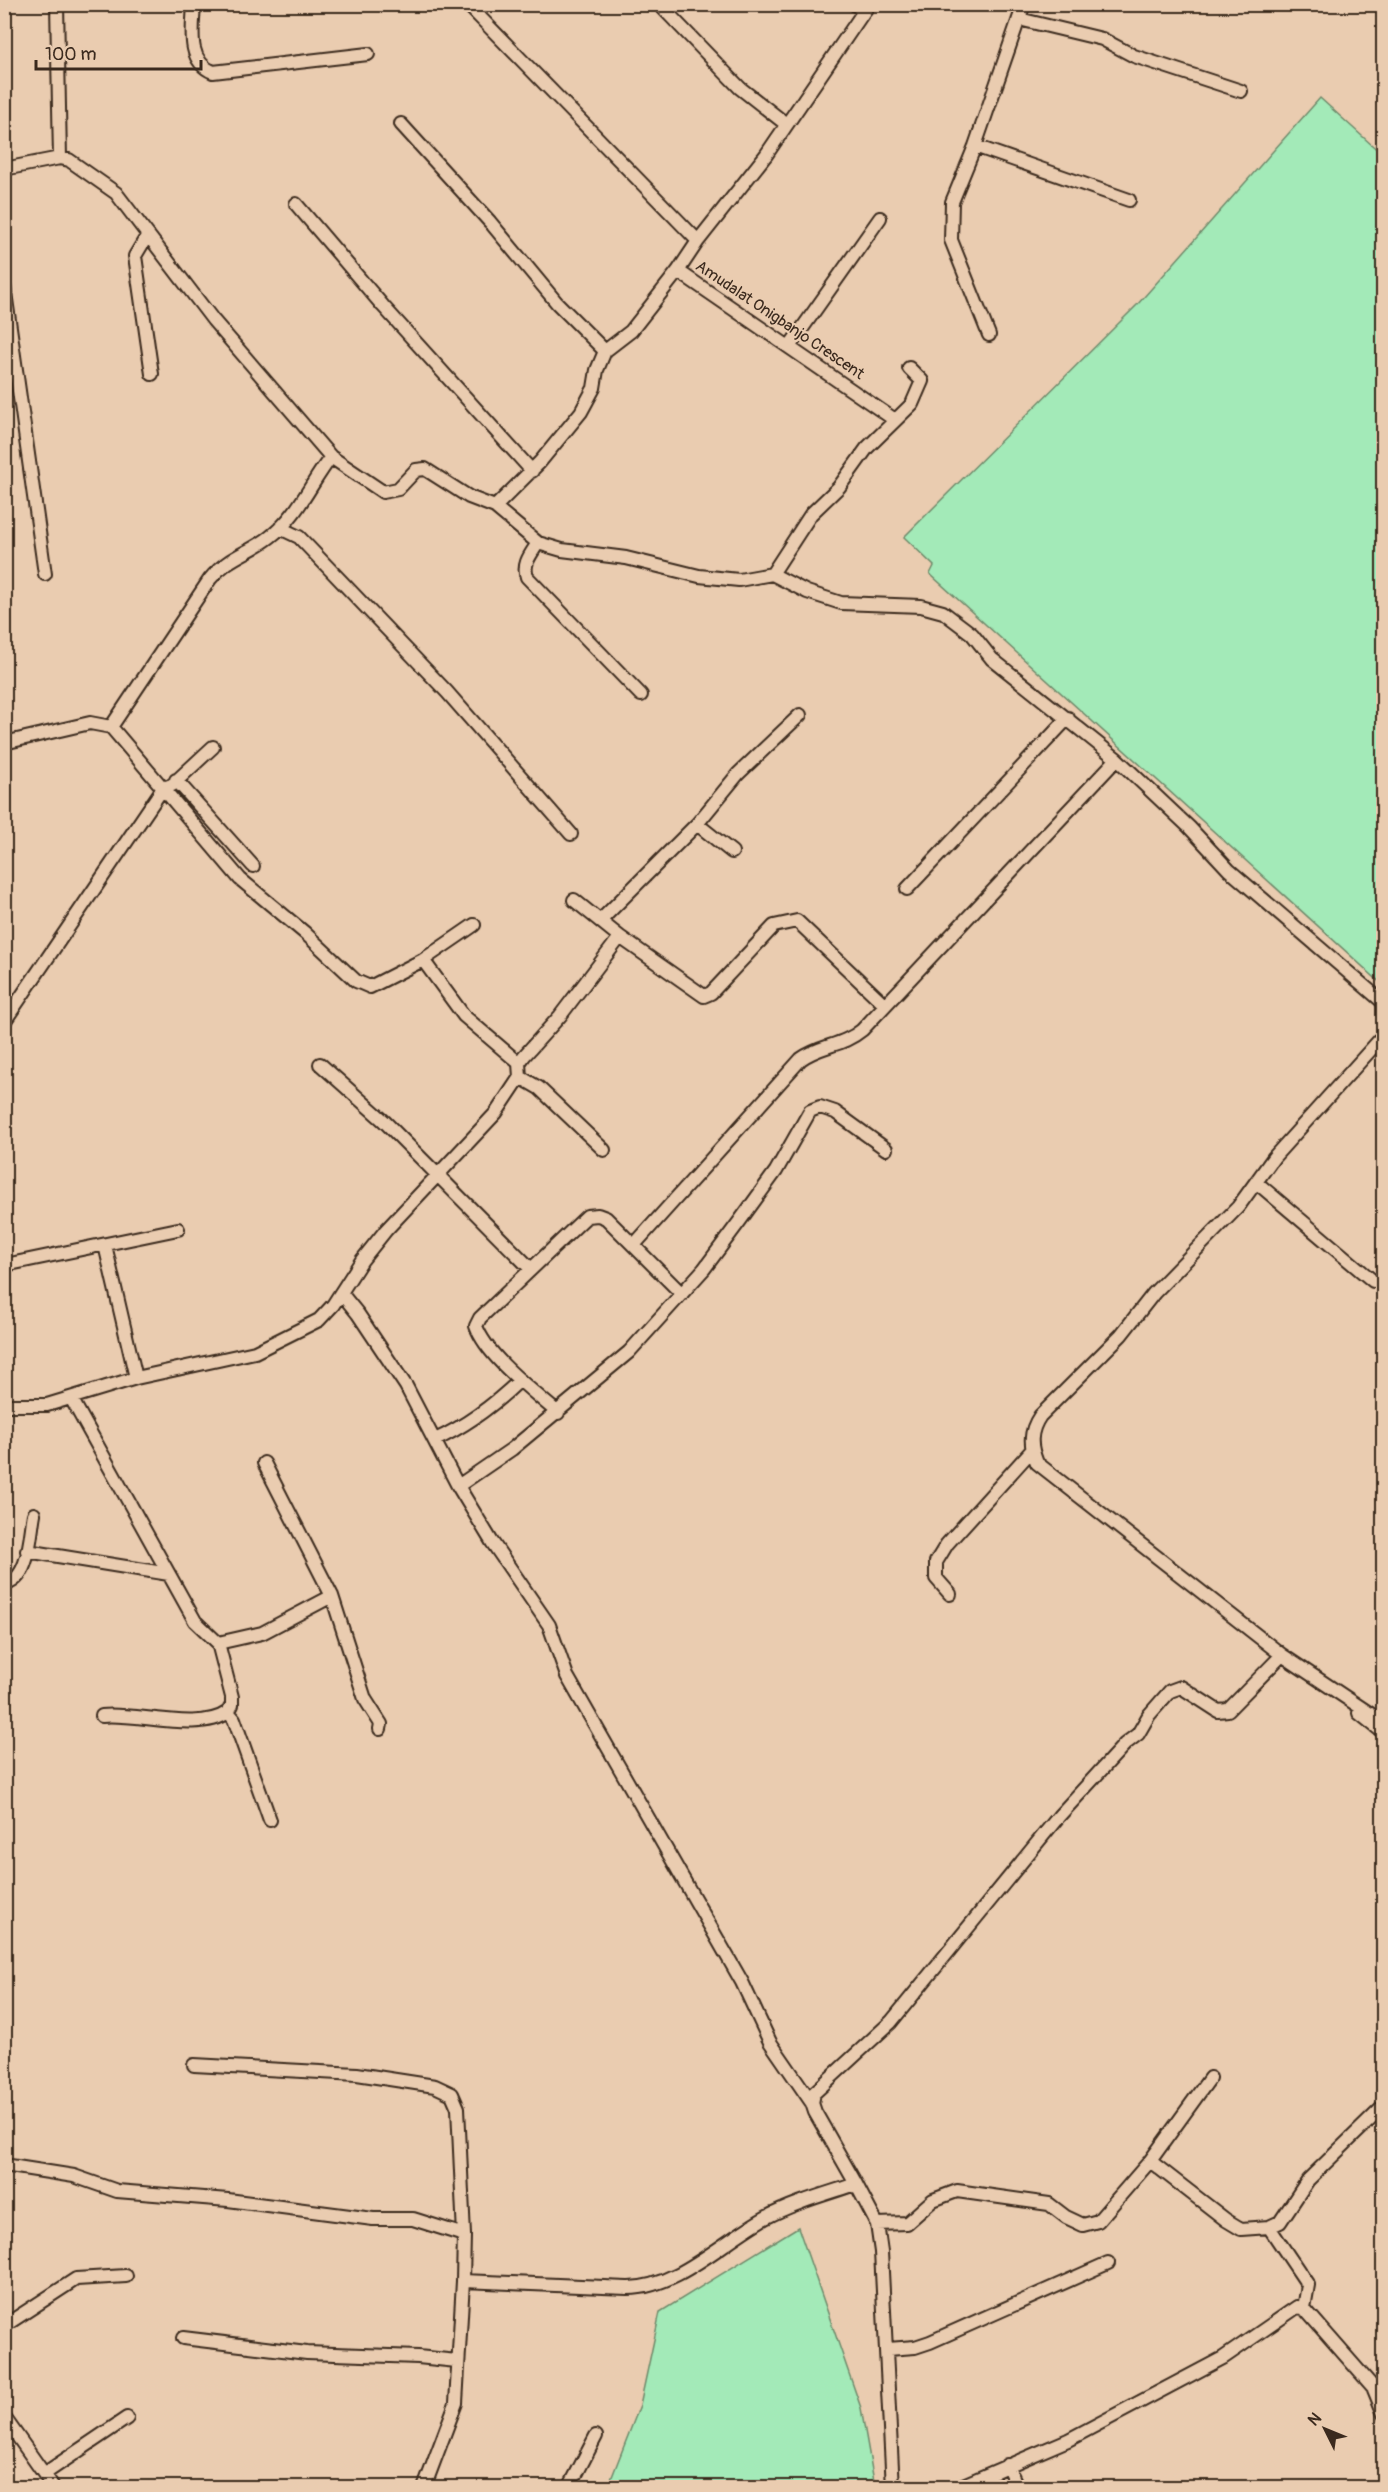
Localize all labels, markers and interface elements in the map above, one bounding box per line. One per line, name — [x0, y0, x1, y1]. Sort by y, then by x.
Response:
scale bar — [36, 33, 201, 71]
text: 100 m — [45, 43, 97, 66]
street label: Amudalat Onigbanjo Crescent — [692, 256, 869, 384]
north arrow — [1295, 2399, 1355, 2459]
text: N — [1304, 2409, 1326, 2430]

